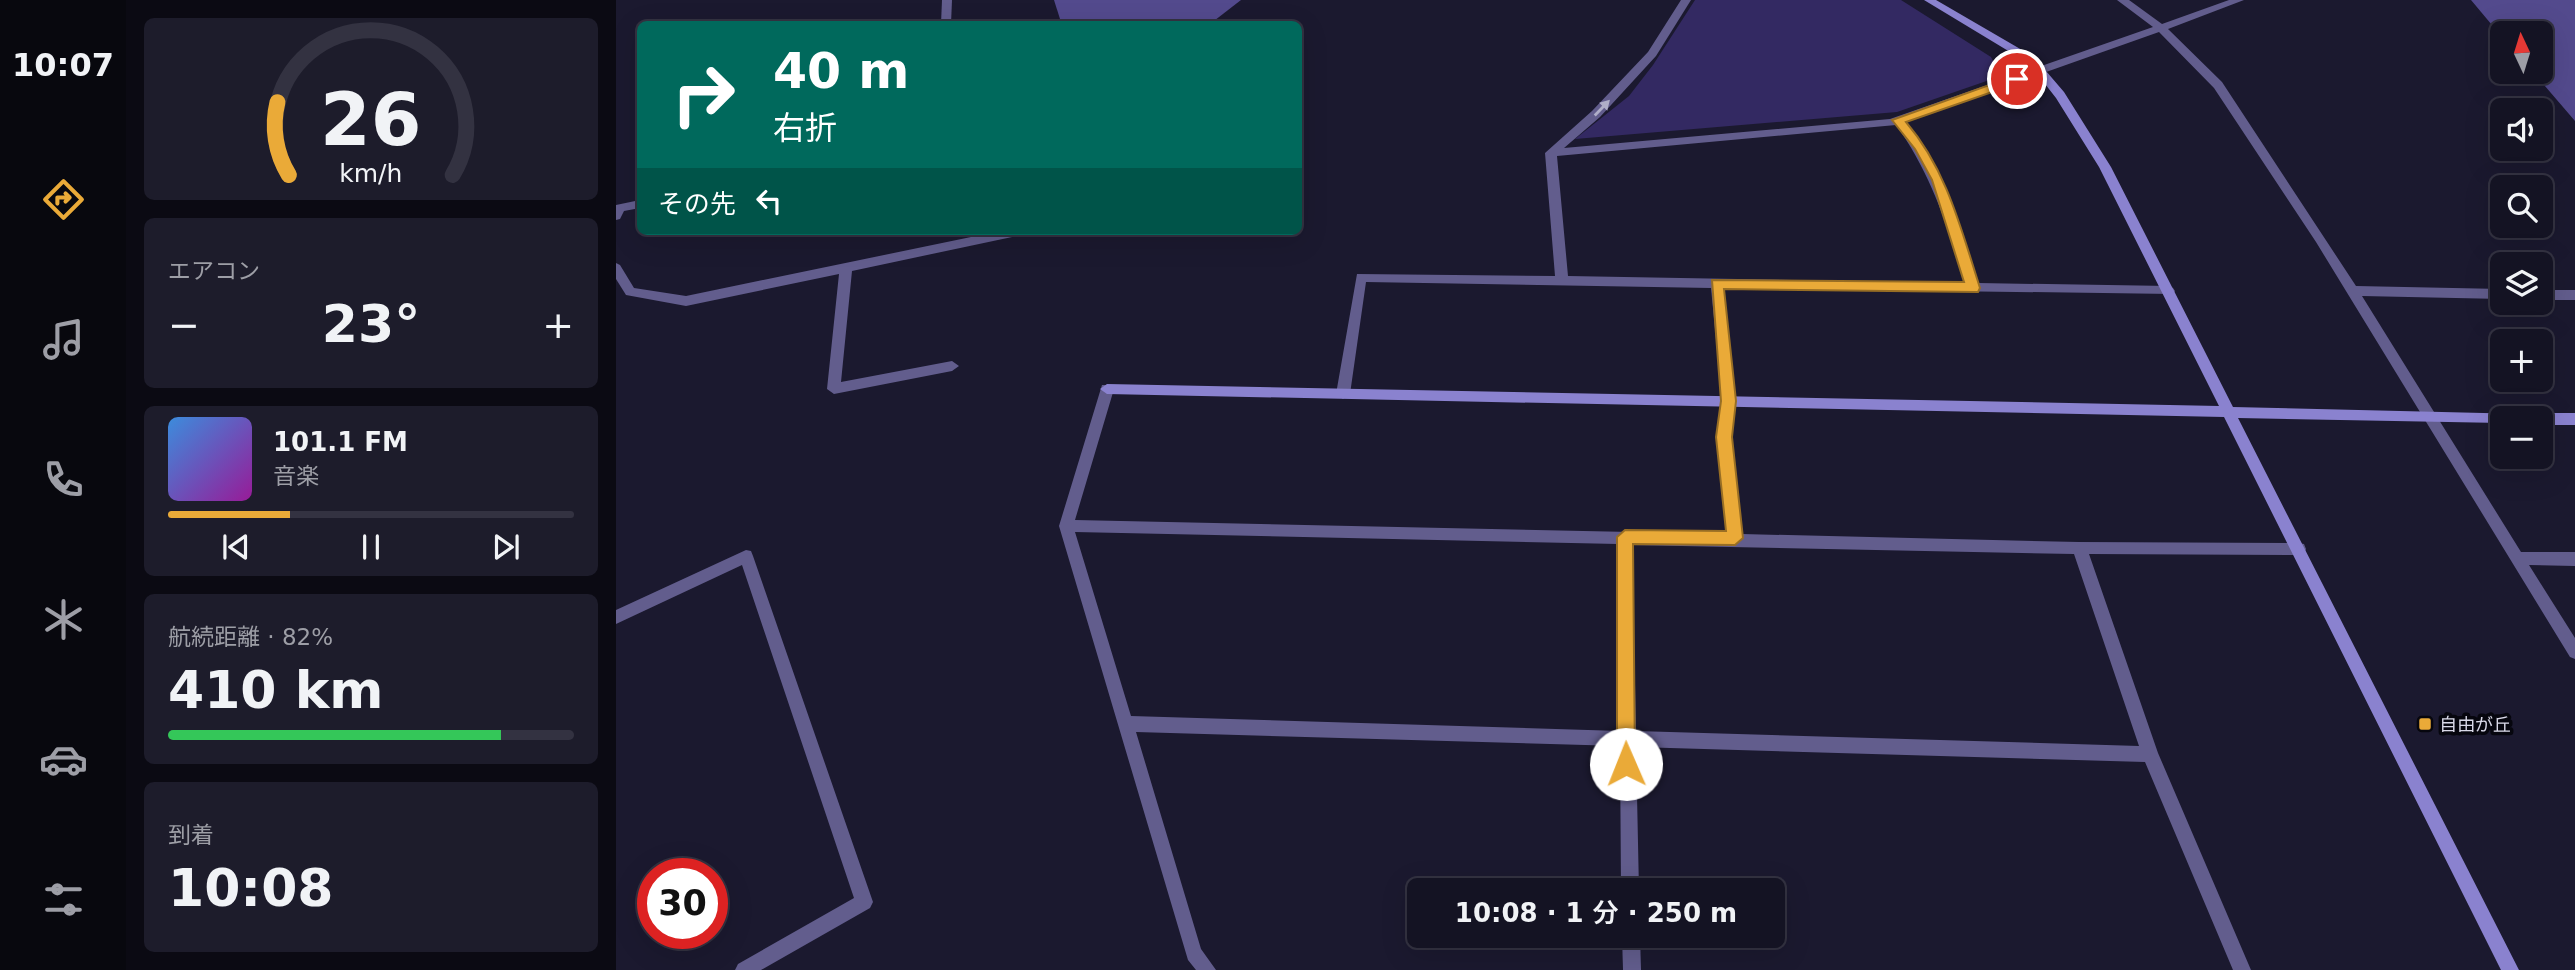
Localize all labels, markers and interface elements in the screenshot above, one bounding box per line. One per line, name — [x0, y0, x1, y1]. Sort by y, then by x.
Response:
north arrow — [2490, 21, 2553, 84]
map controls — [2490, 21, 2553, 469]
text: 40 m — [773, 43, 909, 100]
text: 10:07 — [12, 46, 114, 84]
icon: right — [658, 49, 749, 140]
pin — [1987, 49, 2047, 109]
icon: arrive — [1998, 60, 2036, 98]
text: 26 — [320, 77, 422, 162]
button: sound — [2490, 98, 2553, 161]
one-way arrow — [1594, 99, 1611, 116]
text: 右折 — [773, 109, 837, 147]
text: km/h — [339, 159, 403, 188]
icon: directions — [39, 175, 88, 224]
button: search — [2490, 175, 2553, 238]
icon: left — [750, 182, 788, 220]
text: その先 — [658, 189, 736, 219]
button: layers — [2490, 252, 2553, 315]
text: エアコン — [168, 258, 260, 284]
text: 23° — [322, 294, 420, 354]
text: − — [168, 303, 200, 347]
text: + — [542, 303, 574, 347]
icon: music — [39, 315, 88, 364]
button: + — [2490, 329, 2553, 392]
button: − — [2490, 406, 2553, 469]
text: 101.1 FM — [273, 427, 408, 457]
icon: phone — [39, 455, 88, 504]
text: 音楽 — [273, 463, 319, 489]
icon: previous — [217, 528, 255, 566]
icon: pause — [352, 528, 390, 566]
icon: next — [487, 528, 525, 566]
icon: climate — [39, 595, 88, 644]
text: 航続距離 · 82% — [168, 624, 333, 650]
text: 410 km — [168, 660, 383, 720]
place label: 自由が丘 — [2439, 714, 2511, 735]
marker: 自由が丘 — [2417, 716, 2433, 732]
position arrow — [1589, 727, 1663, 801]
icon: car — [39, 735, 88, 784]
text: 到着 — [168, 822, 214, 848]
text: 10:08 — [168, 858, 334, 918]
speed limit sign: 30 — [637, 858, 728, 949]
icon: filters — [39, 875, 88, 924]
text: 10:08 · 1 分 · 250 m — [1455, 898, 1737, 928]

